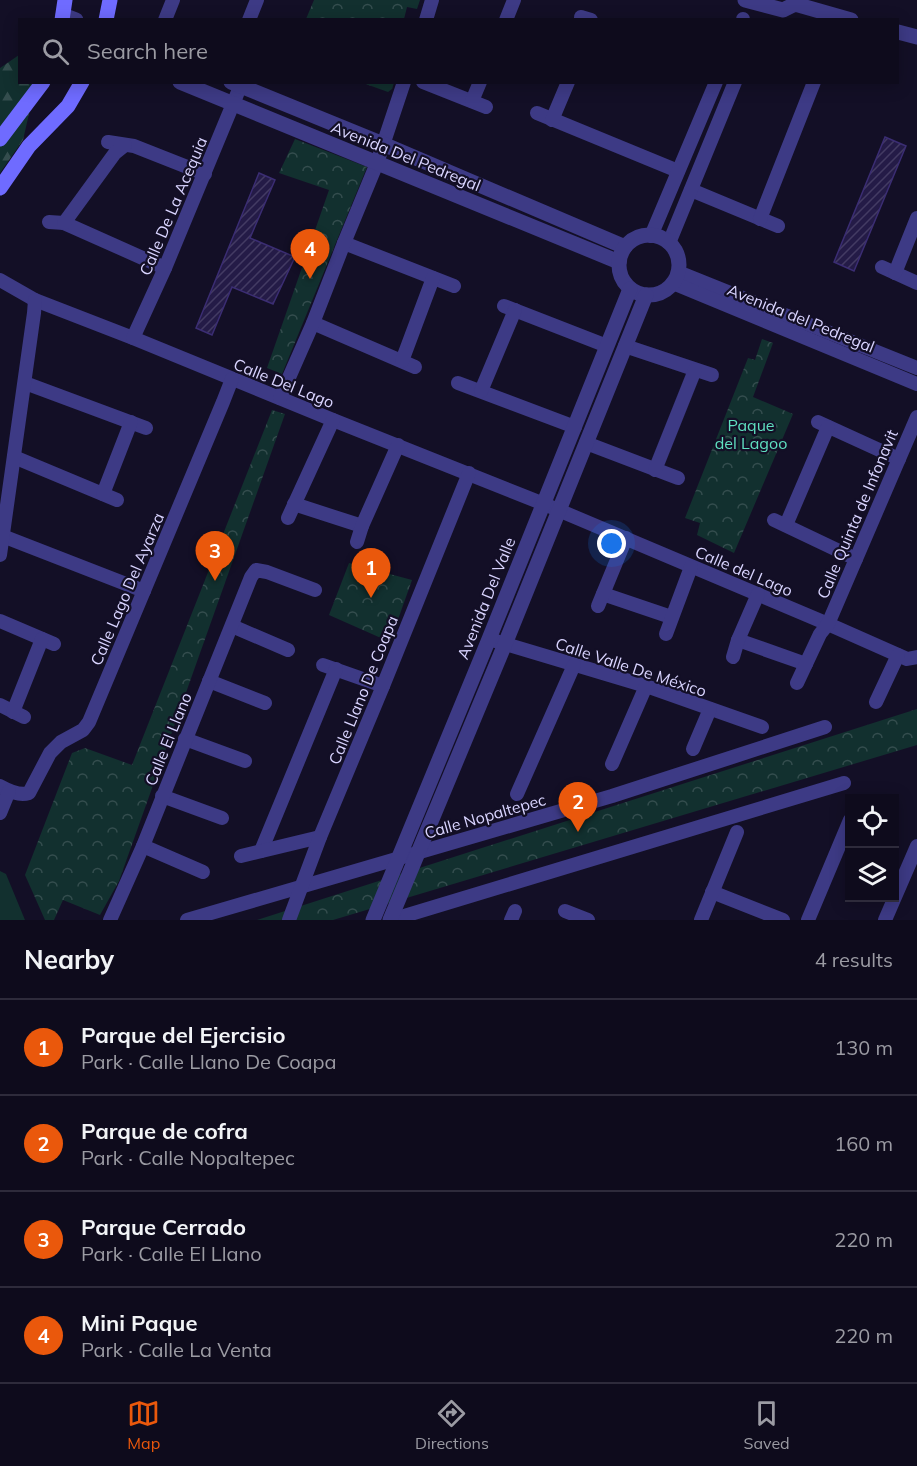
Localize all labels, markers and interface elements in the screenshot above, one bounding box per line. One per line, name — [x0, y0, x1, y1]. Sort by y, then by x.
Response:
search box — [18, 18, 899, 84]
icon: search — [39, 35, 72, 68]
text: Search here — [87, 37, 208, 65]
street label: Avenida Del Pedregal — [328, 117, 484, 195]
street label: Calle De La Acequia — [135, 134, 211, 278]
pin: 4 — [290, 230, 330, 279]
street label: Avenida del Pedregal — [724, 279, 878, 357]
street label: Calle Del Lago — [231, 354, 337, 412]
park label: Paque del Lagoo — [715, 415, 787, 453]
street label: Calle Quinta de Infonavit — [812, 426, 902, 602]
street label: Calle Lago Del Ayarza — [86, 510, 168, 668]
your location — [597, 529, 626, 558]
pin: 3 — [196, 532, 234, 581]
street label: Avenida Del Valle — [452, 534, 520, 662]
street label: Calle del Lago — [692, 541, 796, 601]
pin: 1 — [352, 548, 391, 598]
street label: Calle Llano De Coapa — [324, 613, 402, 767]
street label: Calle Valle De México — [553, 633, 709, 701]
street label: Calle El Llano — [140, 689, 196, 789]
pin: 2 — [558, 782, 598, 832]
street label: Calle Nopaltepec — [422, 789, 548, 843]
map controls — [845, 794, 899, 902]
button: locate — [845, 794, 899, 848]
button: layers — [845, 848, 899, 902]
text: Nearby — [24, 943, 114, 976]
text: 4 results — [815, 947, 893, 972]
text: Parque del Ejercisio — [81, 1021, 286, 1049]
text: 1 — [38, 1035, 50, 1060]
text: 130 m — [834, 1035, 893, 1060]
text: Park · Calle Llano De Coapa — [81, 1049, 337, 1074]
text: Parque de cofra — [81, 1117, 248, 1145]
text: 2 — [38, 1131, 50, 1156]
text: 160 m — [834, 1131, 893, 1156]
text: Park · Calle Nopaltepec — [81, 1145, 295, 1170]
text: Parque Cerrado — [81, 1213, 246, 1241]
text: 3 — [38, 1227, 50, 1252]
text: 220 m — [834, 1227, 893, 1252]
text: Park · Calle El Llano — [81, 1241, 262, 1266]
text: Mini Paque — [81, 1309, 198, 1337]
text: 4 — [38, 1323, 50, 1348]
text: 220 m — [834, 1323, 893, 1348]
text: Park · Calle La Venta — [81, 1337, 272, 1362]
tab: Map — [127, 1397, 160, 1453]
tab: Directions — [415, 1397, 489, 1453]
tab: Saved — [744, 1397, 790, 1453]

